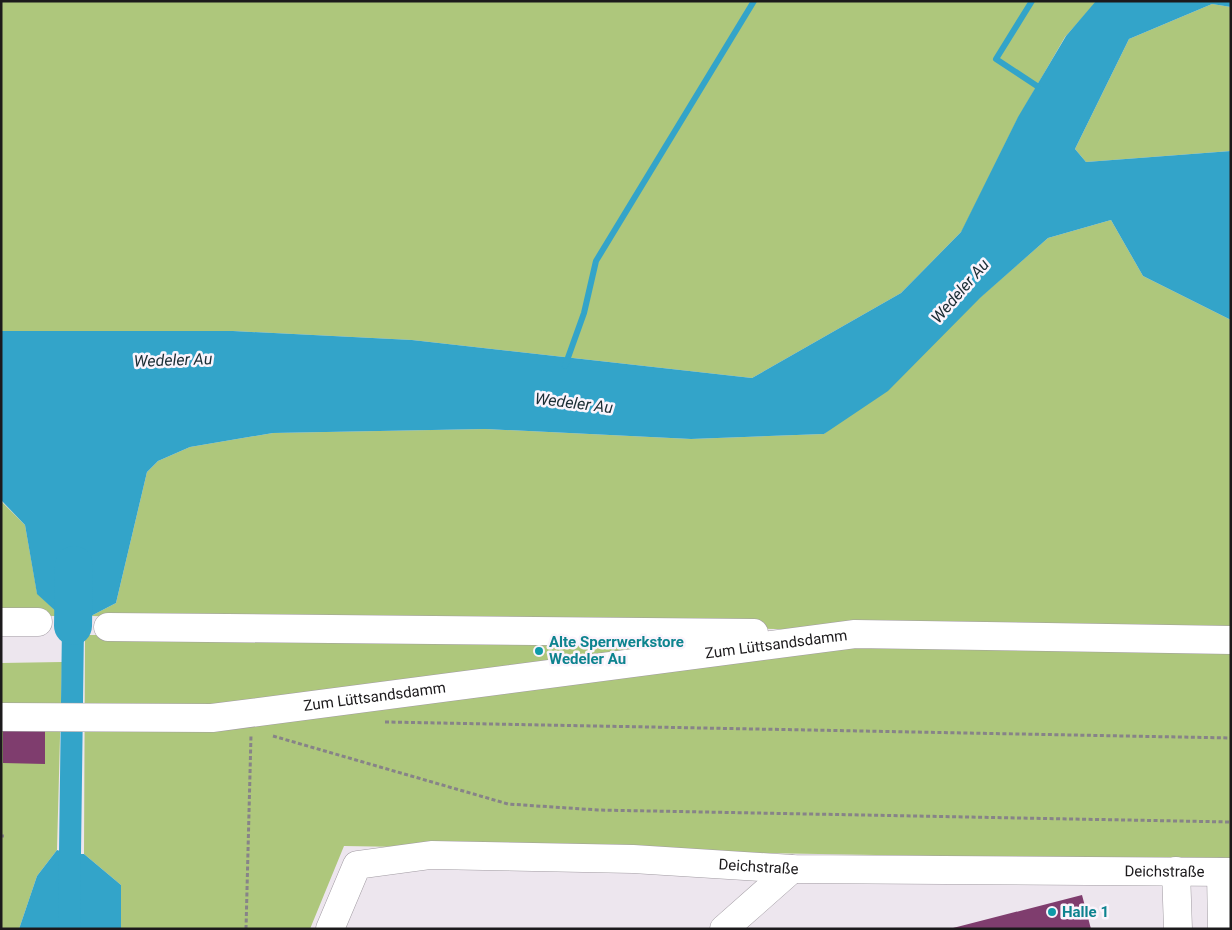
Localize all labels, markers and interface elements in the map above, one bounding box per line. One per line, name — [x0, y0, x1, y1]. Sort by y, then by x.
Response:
water label: Wedeler Au — [927, 255, 993, 327]
water label: Wedeler Au — [133, 349, 213, 371]
water label: Wedeler Au — [534, 389, 615, 417]
street label: Zum Lüttsandsdamm — [704, 626, 848, 663]
place label: Alte Sperrwerkstore Wedeler Au — [549, 633, 684, 668]
marker: Alte Sperrwerkstore Wedeler Au — [533, 645, 545, 657]
street label: Zum Lüttsandsdamm — [302, 679, 447, 715]
street label: Deichstraße — [718, 855, 799, 878]
street label: Deichstraße — [1124, 862, 1205, 881]
place label: Halle 1 — [1062, 903, 1109, 921]
marker: Halle 1 — [1046, 906, 1058, 918]

